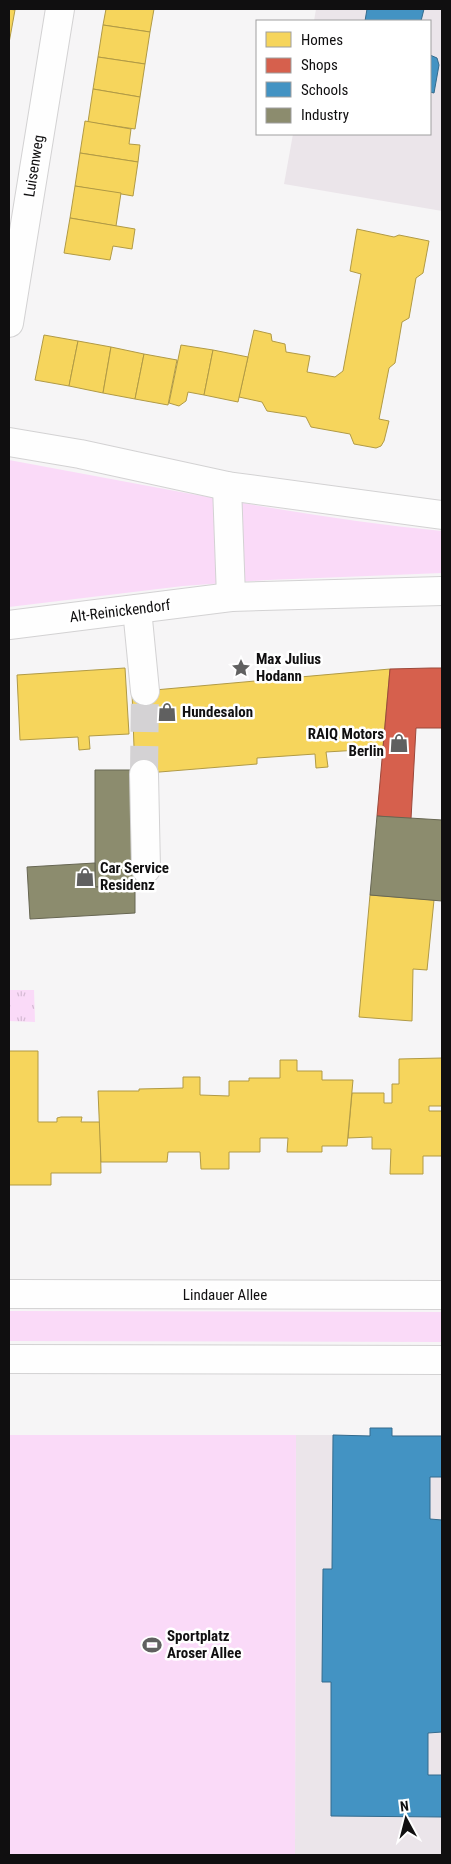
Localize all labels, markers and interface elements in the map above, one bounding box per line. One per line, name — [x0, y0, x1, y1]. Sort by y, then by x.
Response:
legend — [256, 20, 431, 135]
text: Homes — [301, 31, 343, 49]
text: Shops — [301, 56, 338, 74]
text: Schools — [301, 81, 348, 99]
text: Industry — [301, 106, 349, 124]
street label: Luisenweg — [20, 134, 48, 198]
street label: Alt-Reinickendorf — [68, 596, 172, 626]
place label: Max Julius Hodann — [256, 650, 321, 685]
place icon: Max Julius Hodann — [230, 657, 252, 679]
shop icon: Hundesalon — [156, 701, 178, 723]
place label: Hundesalon — [182, 703, 253, 721]
place label: RAIQ Motors Berlin — [308, 725, 384, 760]
shop icon: RAIQ Motors Berlin — [388, 732, 410, 754]
place label: Car Service Residenz — [100, 859, 169, 894]
shop icon: Car Service Residenz — [74, 866, 96, 888]
street label: Lindauer Allee — [183, 1286, 267, 1304]
place label: Sportplatz Aroser Allee — [167, 1627, 241, 1662]
sports icon: Sportplatz Aroser Allee — [141, 1634, 163, 1656]
north arrow — [381, 1794, 431, 1844]
text: N — [399, 1798, 410, 1815]

